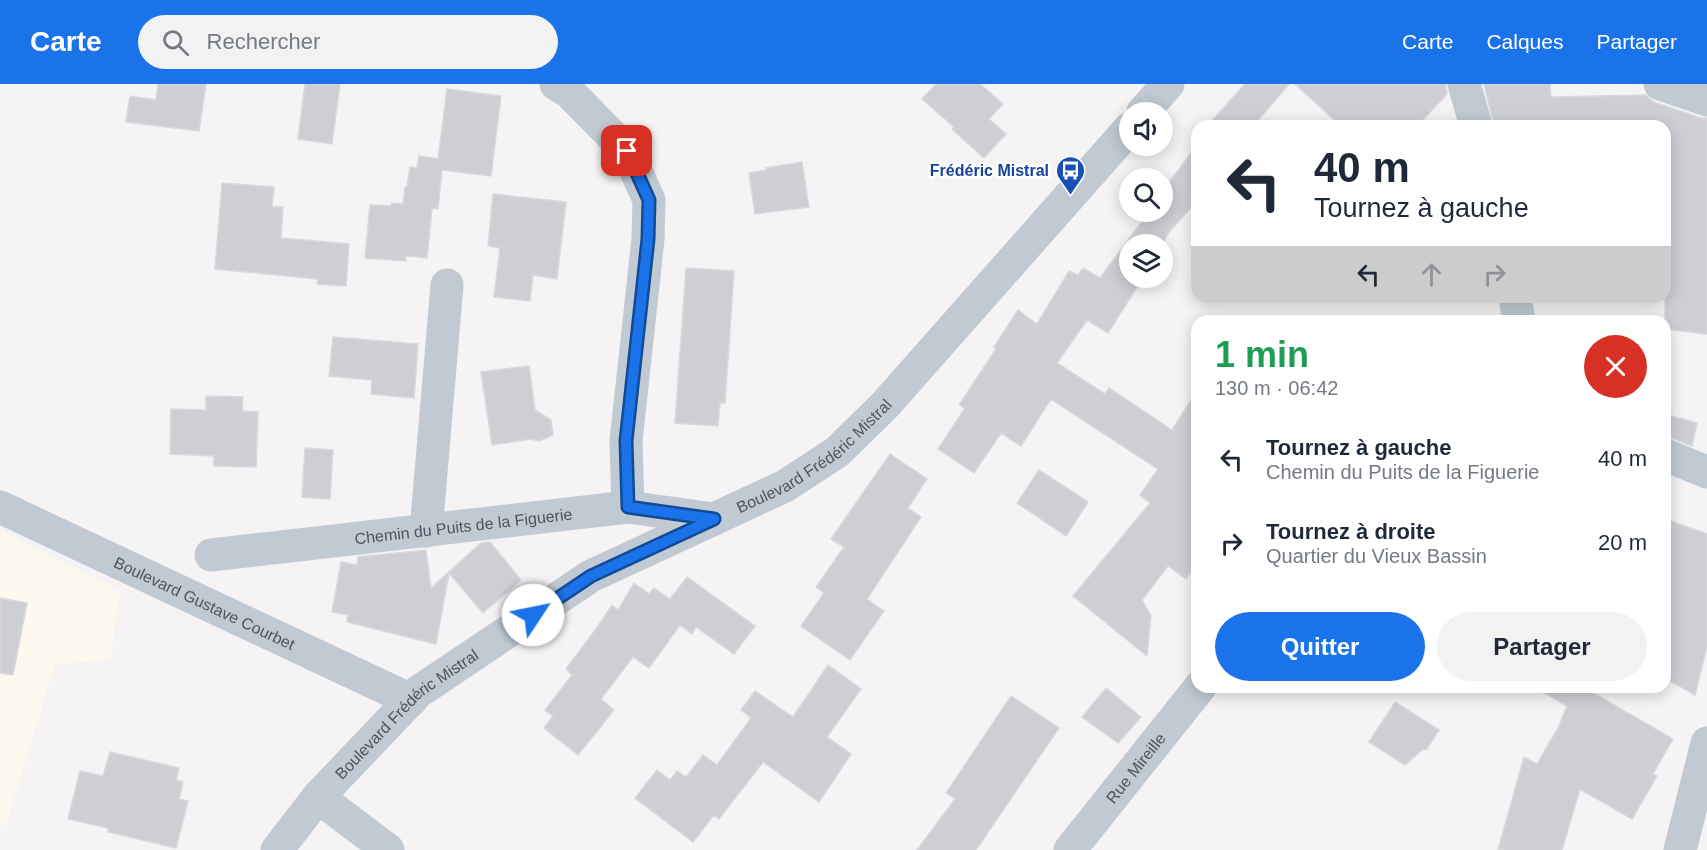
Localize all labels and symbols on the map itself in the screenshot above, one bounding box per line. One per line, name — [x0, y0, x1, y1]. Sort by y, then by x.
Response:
pin — [601, 125, 652, 176]
bus stop icon: Frédéric Mistral — [1054, 154, 1086, 196]
place label: Frédéric Mistral — [930, 162, 1049, 179]
street label: Boulevard Frédéric Mistral — [734, 396, 895, 516]
street label: Chemin du Puits de la Figuerie — [354, 505, 573, 547]
street label: Boulevard Gustave Courbet — [111, 554, 298, 653]
position arrow — [501, 583, 565, 647]
street label: Boulevard Frédéric Mistral — [332, 646, 482, 783]
street label: Rue Mireille — [1103, 730, 1169, 807]

